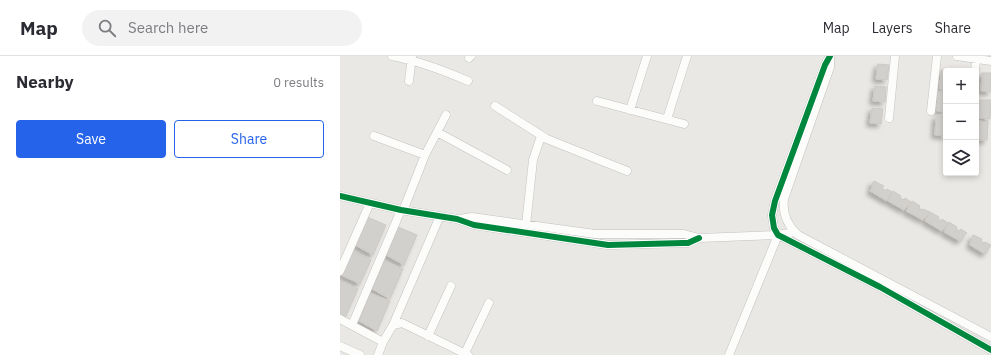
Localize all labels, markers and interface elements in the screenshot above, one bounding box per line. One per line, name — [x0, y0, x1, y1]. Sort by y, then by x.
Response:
search box — [82, 10, 362, 46]
text: Map — [20, 16, 58, 40]
icon: search — [96, 17, 118, 39]
text: Search here — [128, 18, 208, 37]
text: Map — [823, 19, 850, 37]
text: Layers — [872, 19, 913, 37]
text: Share — [935, 19, 971, 37]
map controls — [943, 68, 979, 176]
button: + — [943, 68, 979, 104]
text: Nearby — [16, 71, 74, 93]
text: 0 results — [273, 74, 324, 91]
button: − — [943, 104, 979, 140]
button: Save — [16, 120, 166, 158]
button: Share — [174, 120, 324, 158]
button: layers — [943, 140, 979, 176]

